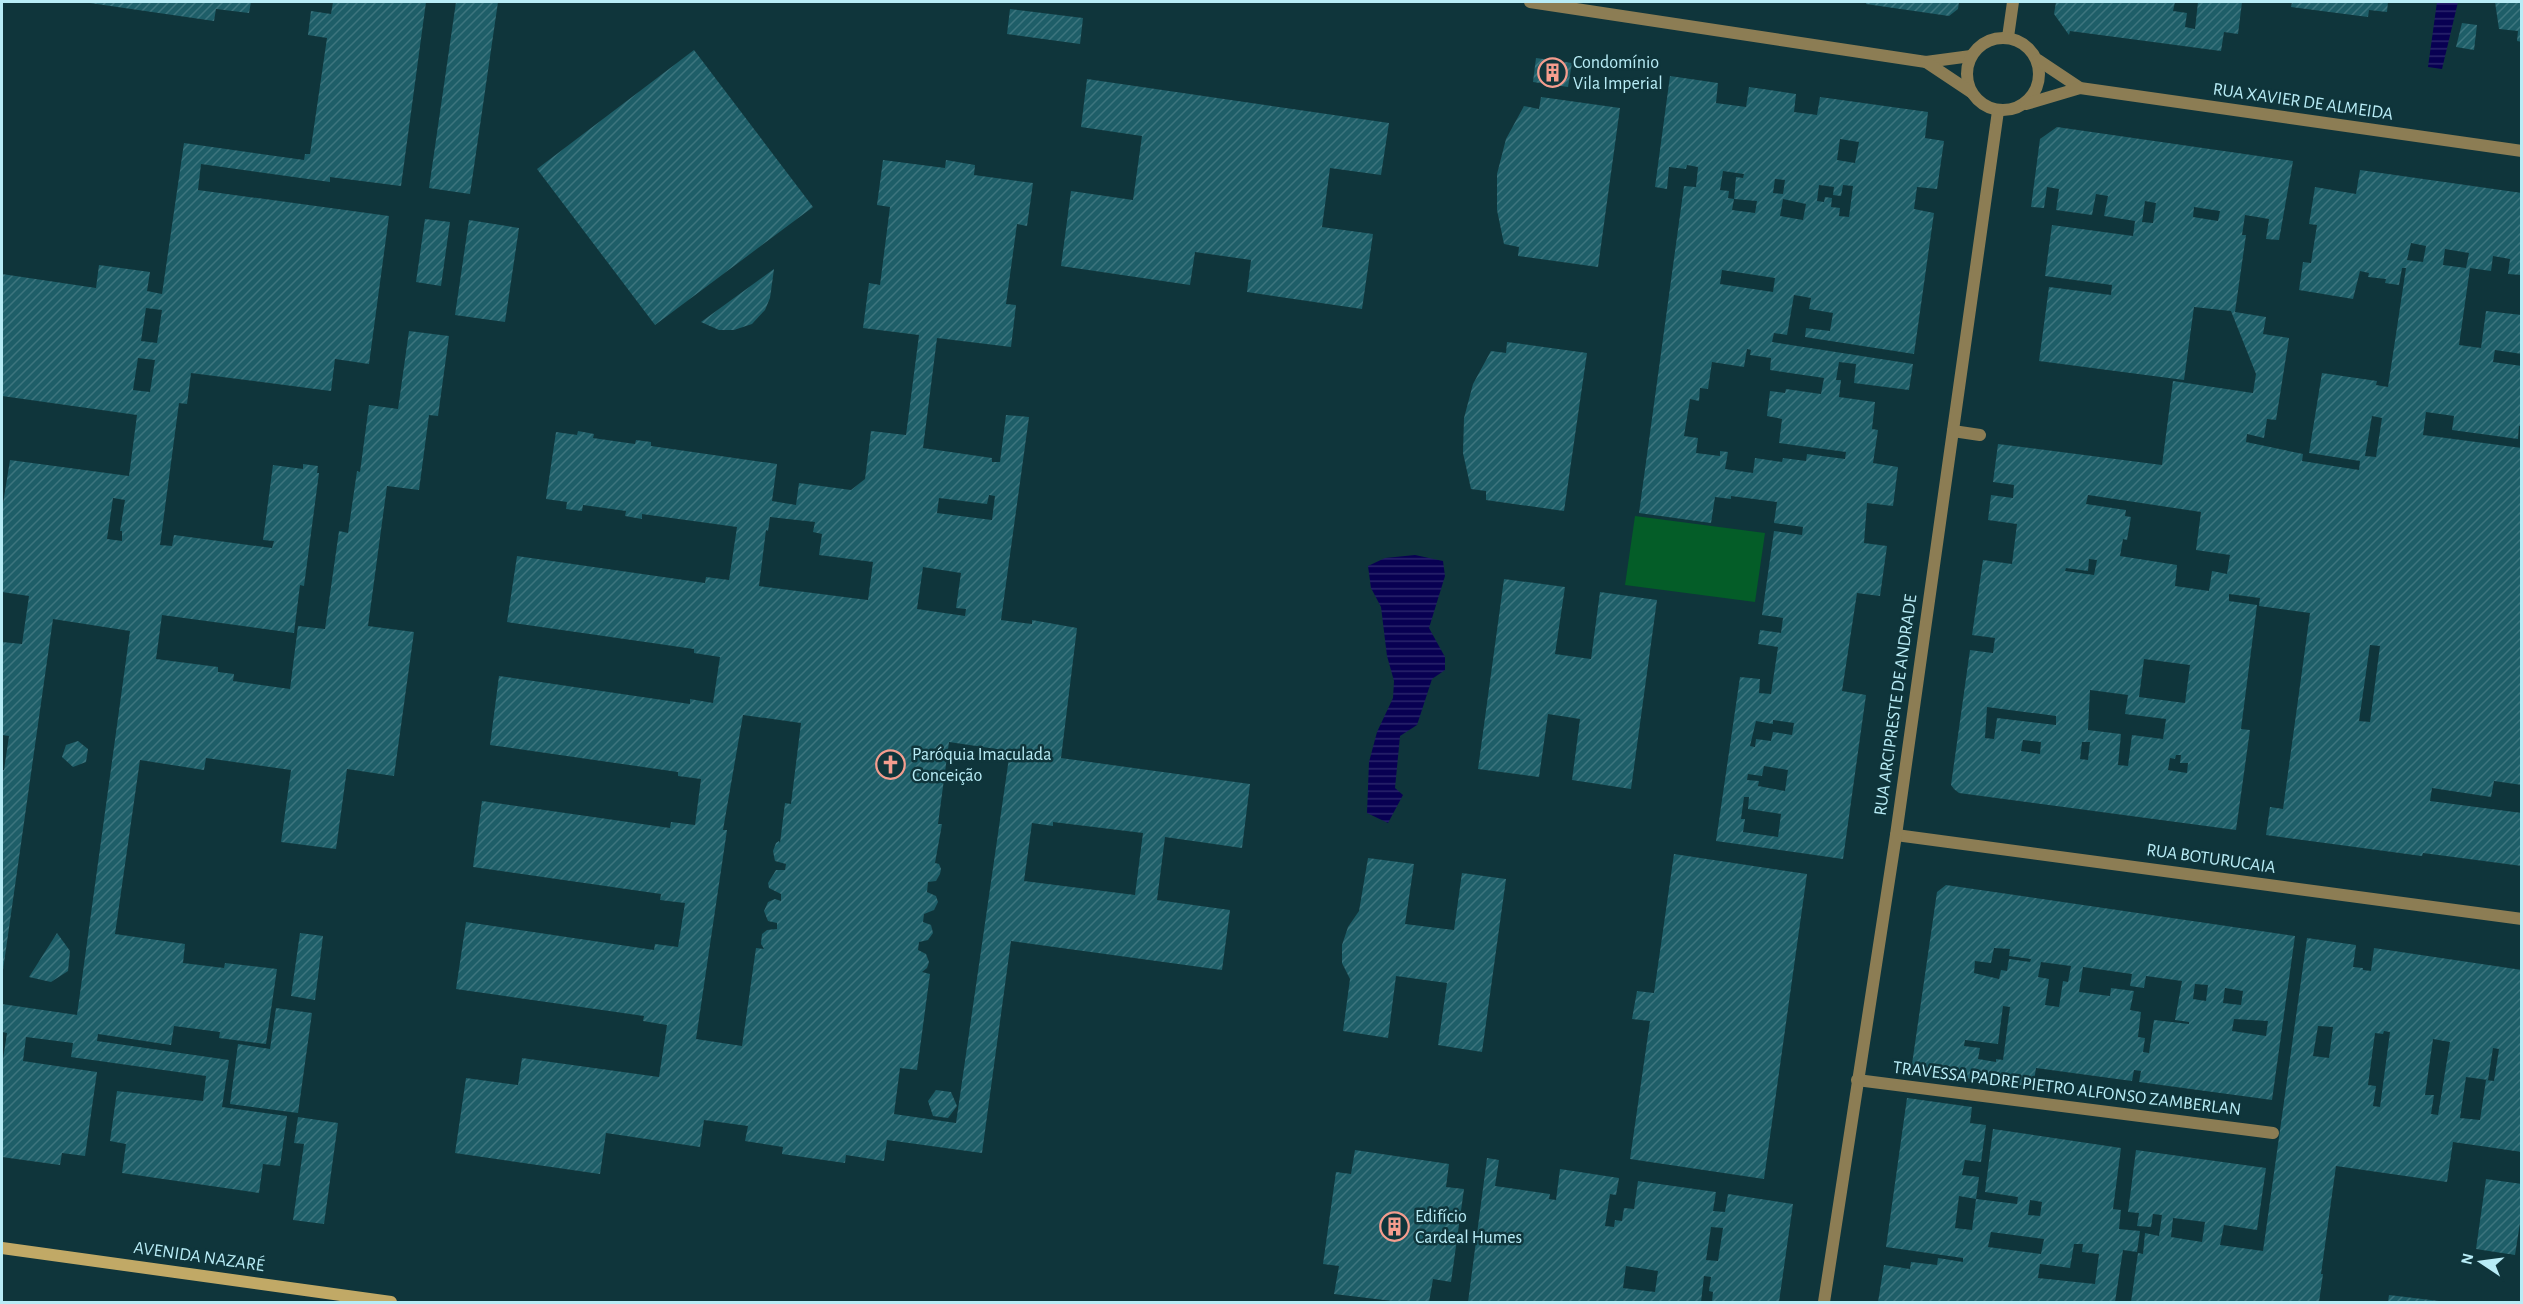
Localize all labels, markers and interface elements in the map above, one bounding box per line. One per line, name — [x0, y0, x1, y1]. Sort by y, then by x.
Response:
place label: Condomínio Vila Imperial — [1573, 54, 1663, 93]
building icon: Condomínio Vila Imperial — [1536, 57, 1568, 89]
street label: RUA XAVIER DE ALMEIDA — [2212, 80, 2395, 124]
street label: RUA ARCIPRESTE DE ANDRADE — [1872, 593, 1920, 817]
place label: Paróquia Imaculada Conceição — [912, 746, 1052, 785]
church icon: Paróquia Imaculada Conceição — [875, 749, 907, 781]
street label: RUA BOTURUCAIA — [2145, 841, 2277, 877]
street label: TRAVESSA PADRE PIETRO ALFONSO ZAMBERLAN — [1892, 1059, 2242, 1119]
place label: Edifício Cardeal Humes — [1415, 1208, 1522, 1247]
building icon: Edifício Cardeal Humes — [1378, 1211, 1410, 1243]
north arrow — [2451, 1232, 2511, 1292]
street label: AVENIDA NAZARÉ — [132, 1236, 266, 1275]
text: N — [2458, 1252, 2476, 1266]

